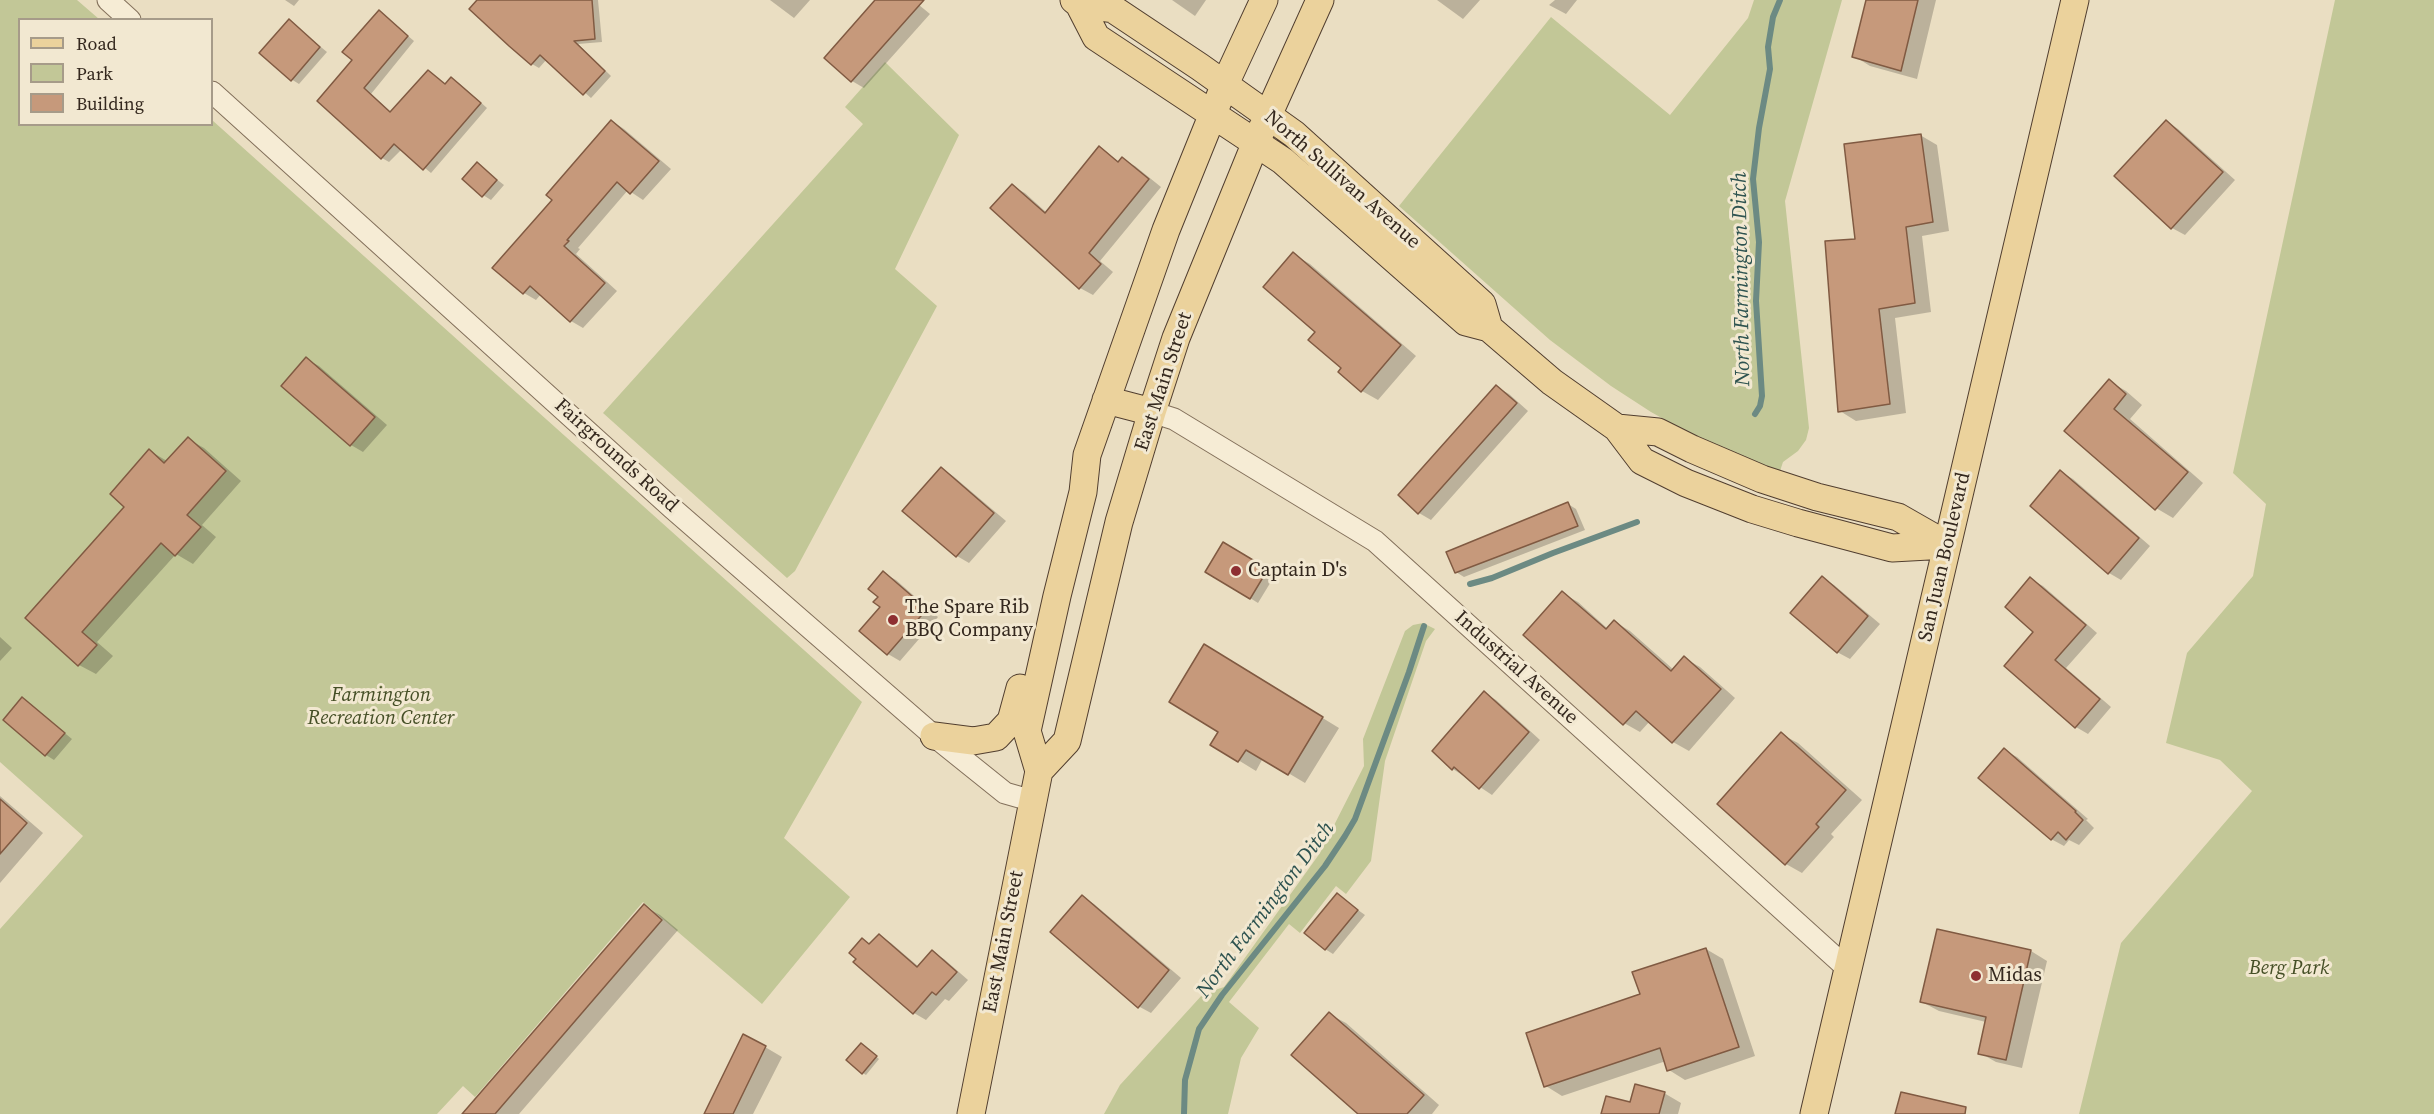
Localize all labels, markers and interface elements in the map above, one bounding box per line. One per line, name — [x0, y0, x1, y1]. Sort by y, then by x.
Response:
legend — [18, 18, 213, 126]
text: Road — [76, 31, 117, 56]
text: Park — [76, 61, 113, 86]
text: Building — [76, 91, 144, 116]
street label: North Sullivan Avenue — [1259, 106, 1425, 254]
water label: North Farmington Ditch — [1728, 172, 1756, 386]
street label: East Main Street — [1130, 310, 1198, 454]
street label: Fairgrounds Road — [549, 394, 683, 518]
street label: San Juan Boulevard — [1914, 470, 1976, 644]
place label: Captain D's — [1248, 559, 1347, 583]
marker: Captain D's — [1229, 564, 1243, 578]
place label: The Spare Rib BBQ Company — [905, 596, 1033, 643]
street label: Industrial Avenue — [1449, 606, 1583, 730]
marker: The Spare Rib BBQ Company — [886, 613, 900, 627]
park label: Farmington Recreation Center — [307, 684, 455, 731]
water label: North Farmington Ditch — [1192, 817, 1340, 1003]
street label: East Main Street — [978, 869, 1030, 1015]
park label: Berg Park — [2249, 957, 2329, 981]
place label: Midas — [1988, 964, 2042, 988]
marker: Midas — [1969, 969, 1983, 983]

